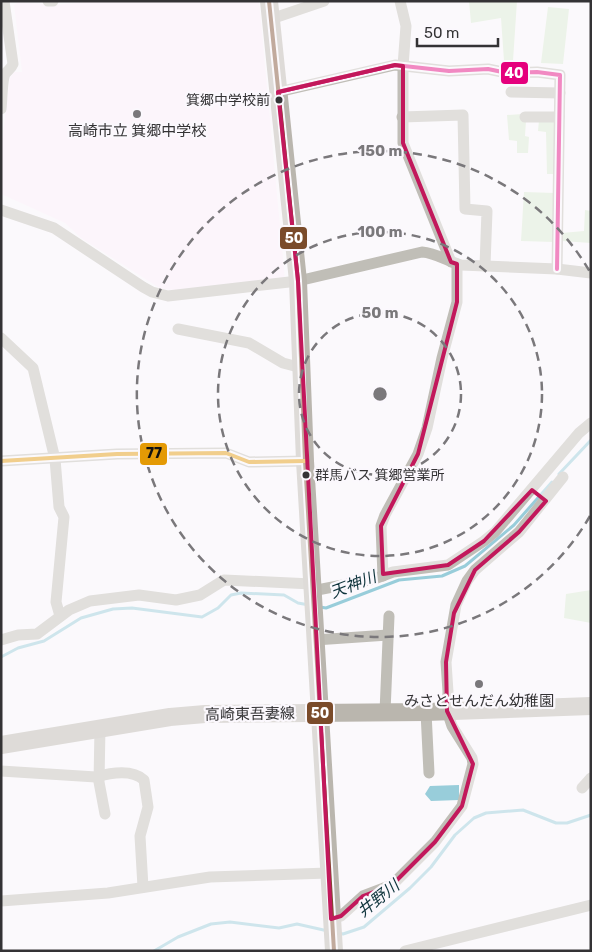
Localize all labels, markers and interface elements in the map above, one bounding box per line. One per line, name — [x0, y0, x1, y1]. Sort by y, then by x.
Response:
scale bar — [417, 15, 498, 47]
text: 50 m — [424, 24, 459, 42]
line badge: 40 — [500, 61, 529, 85]
text: 40 — [504, 65, 524, 82]
place label: 箕郷中学校前 — [186, 92, 270, 109]
marker: 箕郷中学校前 — [274, 95, 284, 105]
marker: 高崎市立 箕郷中学校 — [131, 108, 143, 120]
place label: 高崎市立 箕郷中学校 — [68, 122, 206, 140]
text: 150 m — [358, 142, 402, 160]
text: 100 m — [358, 223, 402, 241]
line badge: 50 — [279, 226, 308, 250]
text: 50 — [285, 230, 303, 247]
text: 50 m — [362, 304, 398, 322]
centre of rings — [371, 385, 389, 403]
line badge: 77 — [139, 442, 168, 466]
text: 77 — [146, 445, 162, 462]
place label: 群馬バス 箕郷営業所 — [315, 467, 444, 484]
marker: 群馬バス 箕郷営業所 — [301, 470, 311, 480]
water label: 天神川 — [327, 566, 381, 602]
marker: みさとせんだん幼稚園 — [473, 678, 485, 690]
place label: みさとせんだん幼稚園 — [404, 692, 554, 710]
line badge: 50 — [306, 701, 334, 725]
street label: 高崎東吾妻線 — [205, 704, 295, 724]
text: 50 — [311, 705, 329, 722]
water label: 井野川 — [354, 875, 404, 921]

